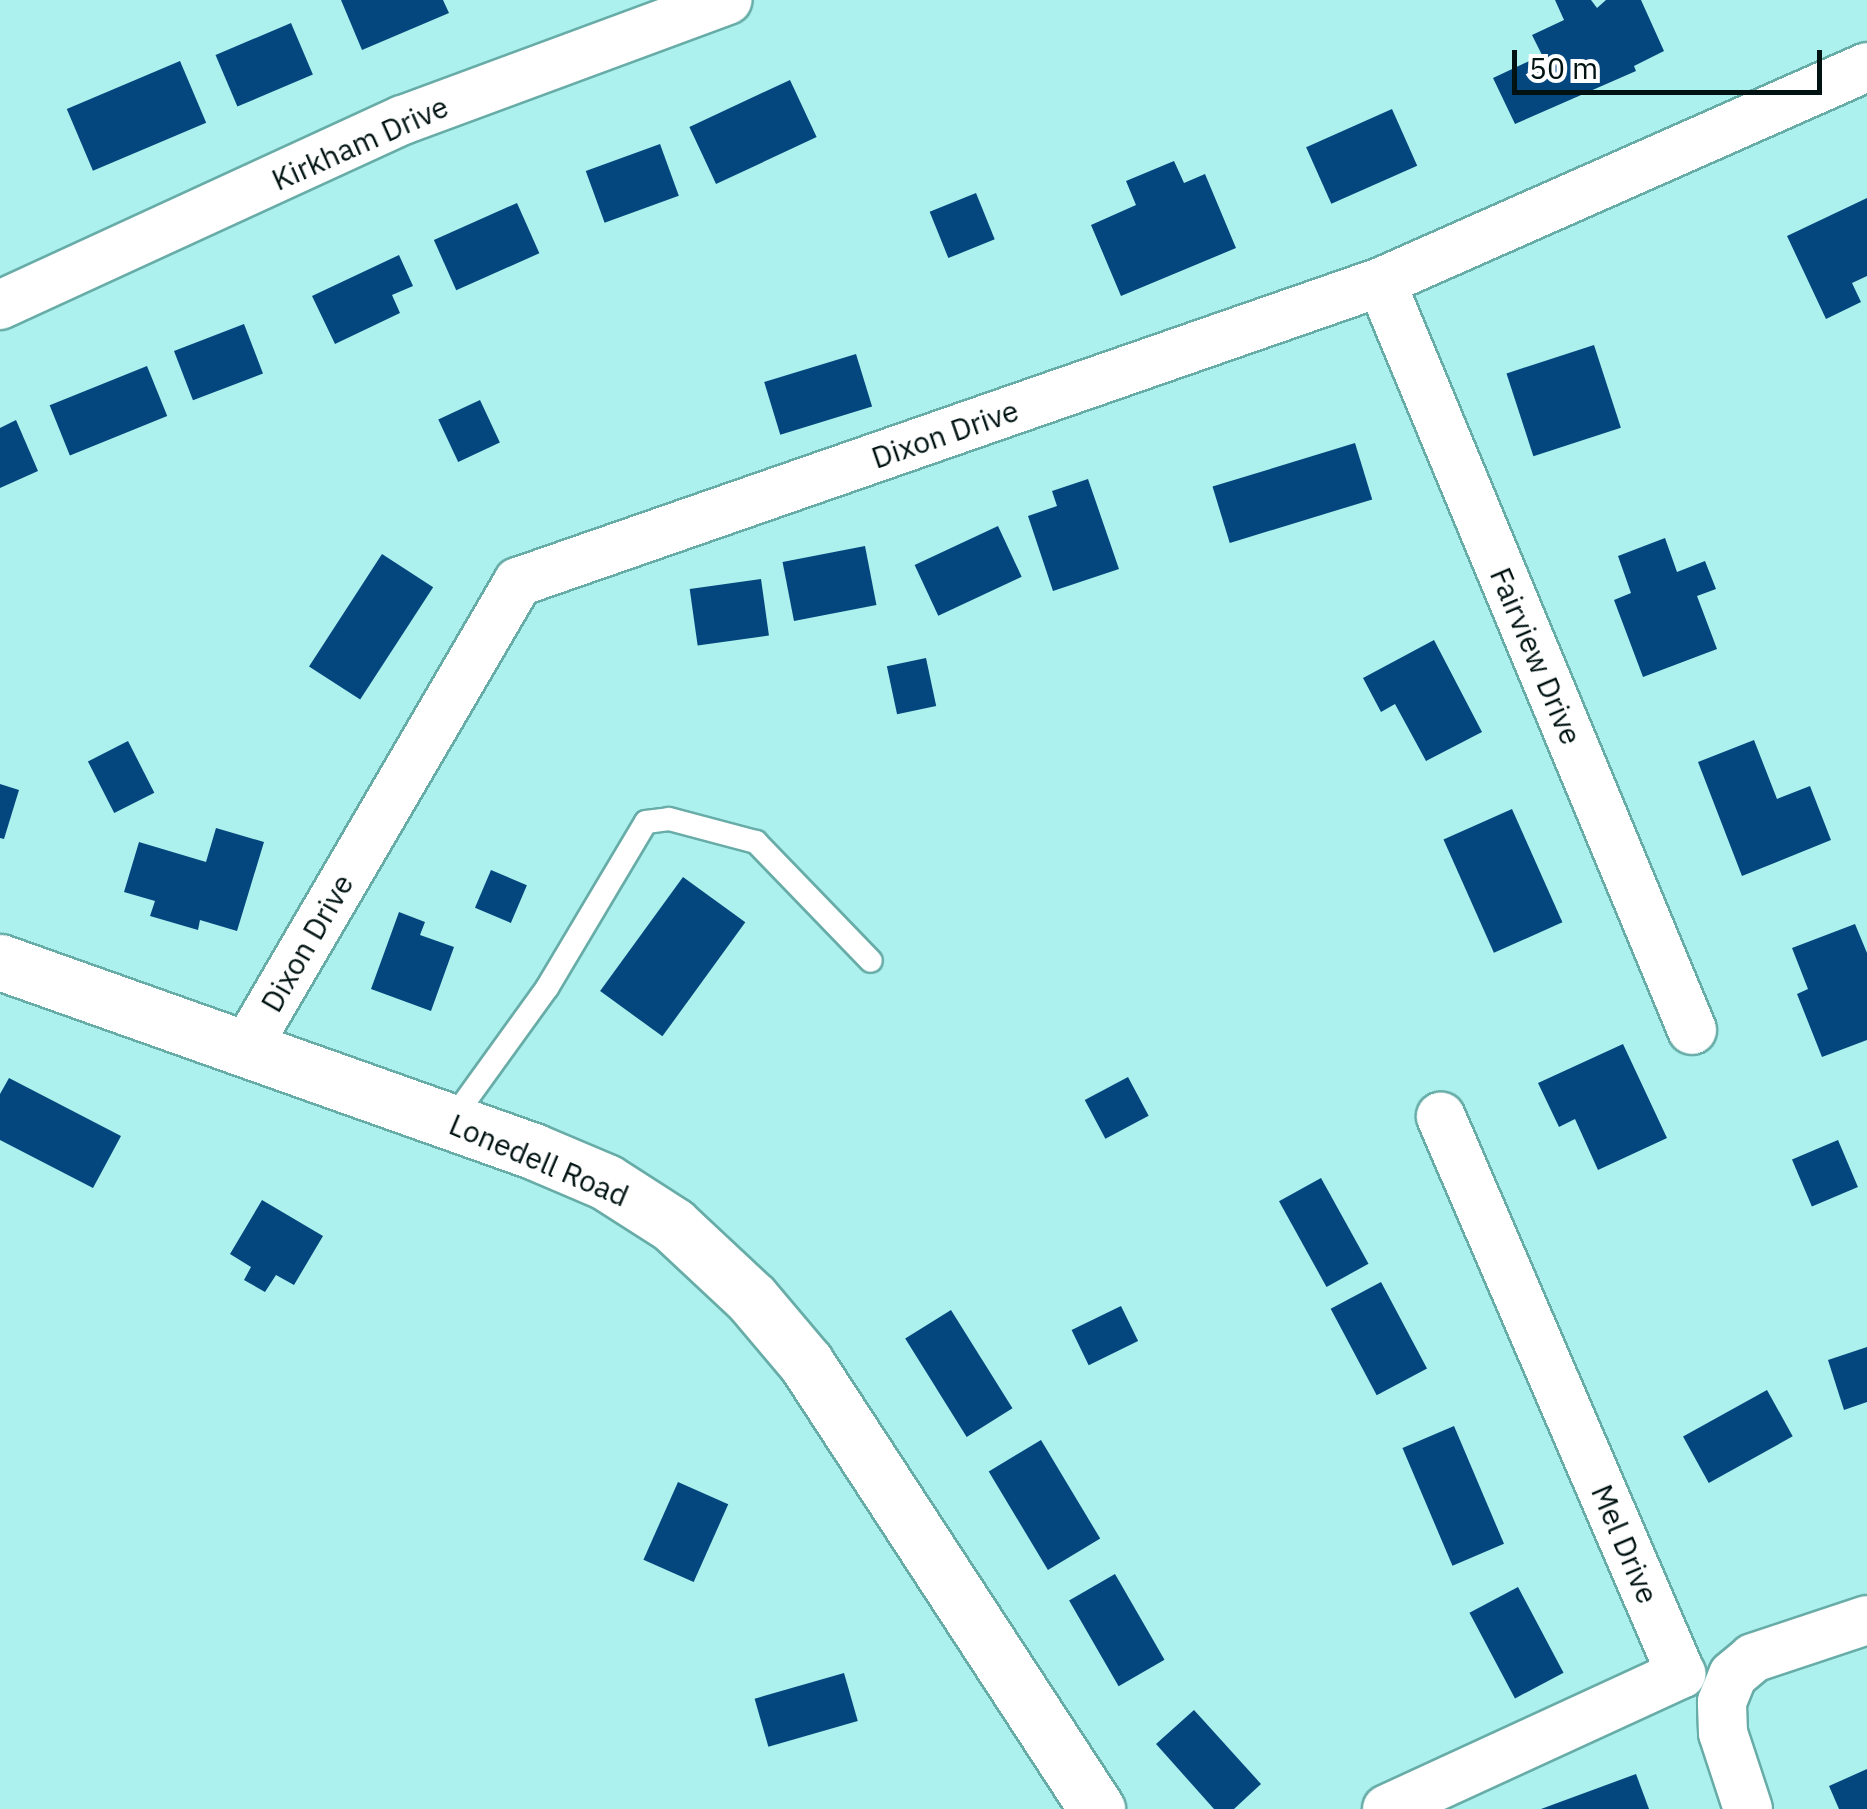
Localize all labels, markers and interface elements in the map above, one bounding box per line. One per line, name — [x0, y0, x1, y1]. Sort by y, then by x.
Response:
scale bar — [1517, 30, 1827, 92]
text: 50 m — [1529, 48, 1598, 87]
street label: Kirkham Drive — [266, 88, 454, 198]
street label: Dixon Drive — [867, 392, 1023, 476]
street label: Fairview Drive — [1483, 562, 1589, 750]
street label: Dixon Drive — [253, 868, 361, 1018]
street label: Lonedell Road — [444, 1106, 634, 1214]
street label: Mel Drive — [1584, 1479, 1666, 1609]

